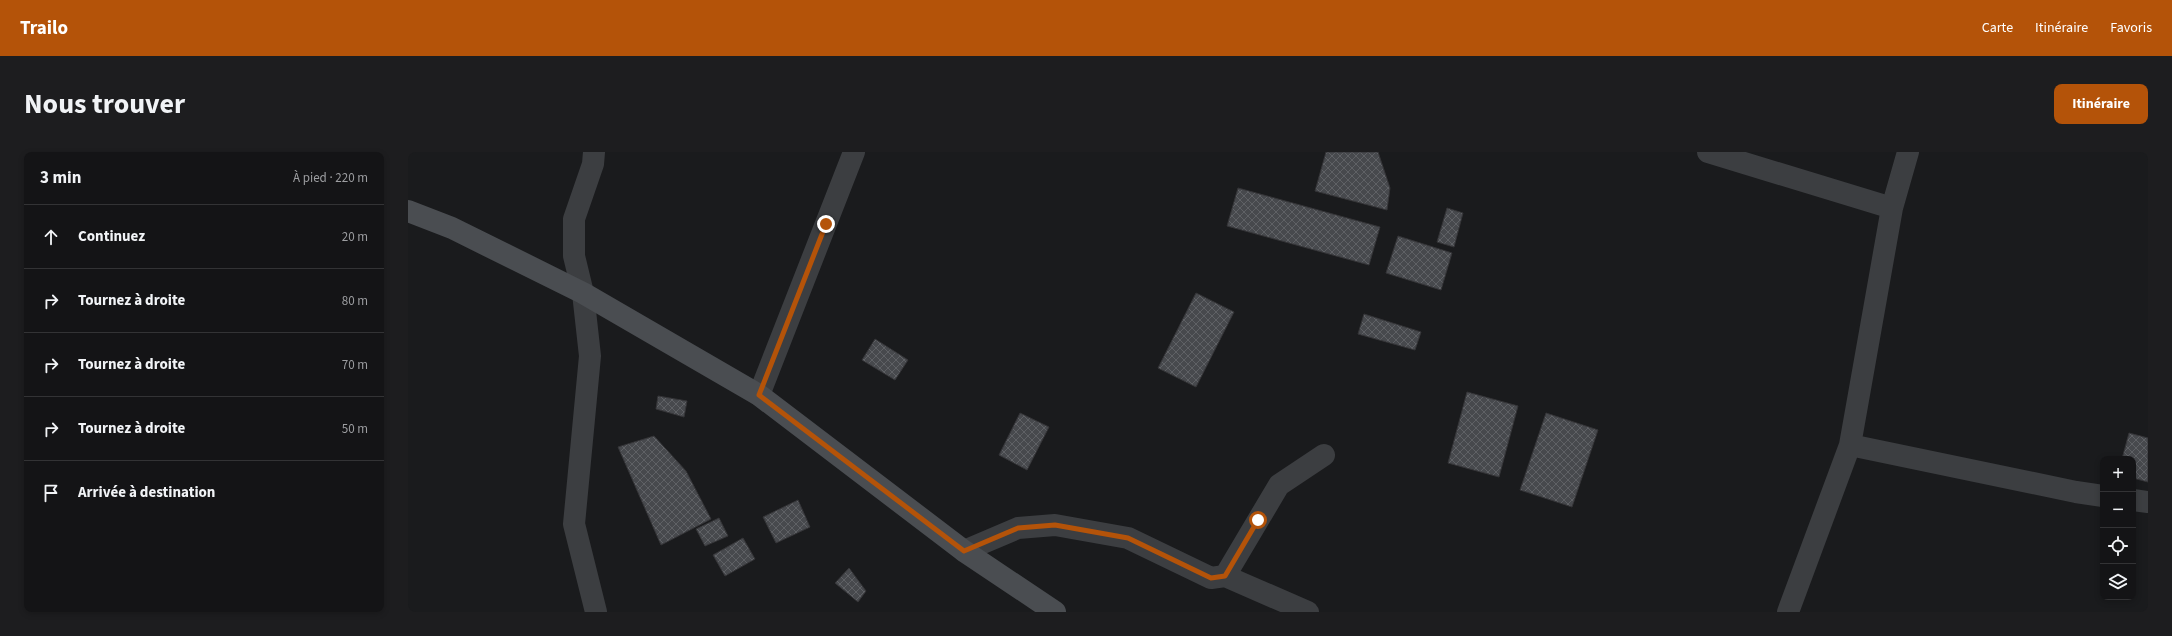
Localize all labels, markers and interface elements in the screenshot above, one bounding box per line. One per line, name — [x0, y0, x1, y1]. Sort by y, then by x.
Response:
text: Trailo — [20, 15, 68, 42]
text: Carte — [1982, 18, 2013, 38]
text: Itinéraire — [2035, 18, 2088, 38]
text: Favoris — [2110, 18, 2152, 38]
text: Nous trouver — [24, 84, 185, 124]
button: Itinéraire — [2054, 84, 2148, 124]
text: 3 min — [40, 166, 81, 190]
text: À pied · 220 m — [293, 169, 368, 187]
route end — [817, 215, 835, 233]
icon: ahead — [40, 226, 62, 248]
text: Continuez — [78, 226, 145, 247]
text: 20 m — [342, 228, 368, 246]
icon: right — [40, 290, 62, 312]
text: Tournez à droite — [78, 290, 185, 311]
text: 80 m — [342, 292, 368, 310]
icon: right — [40, 354, 62, 376]
text: Tournez à droite — [78, 354, 185, 375]
text: 70 m — [342, 356, 368, 374]
icon: right — [40, 418, 62, 440]
text: Tournez à droite — [78, 418, 185, 439]
text: 50 m — [342, 420, 368, 438]
map controls — [2100, 456, 2136, 600]
button: + — [2100, 456, 2136, 492]
icon: arrive — [40, 482, 62, 504]
text: Arrivée à destination — [78, 482, 215, 503]
button: − — [2100, 492, 2136, 528]
route start — [1249, 511, 1267, 529]
button: locate — [2100, 528, 2136, 564]
button: layers — [2100, 564, 2136, 600]

